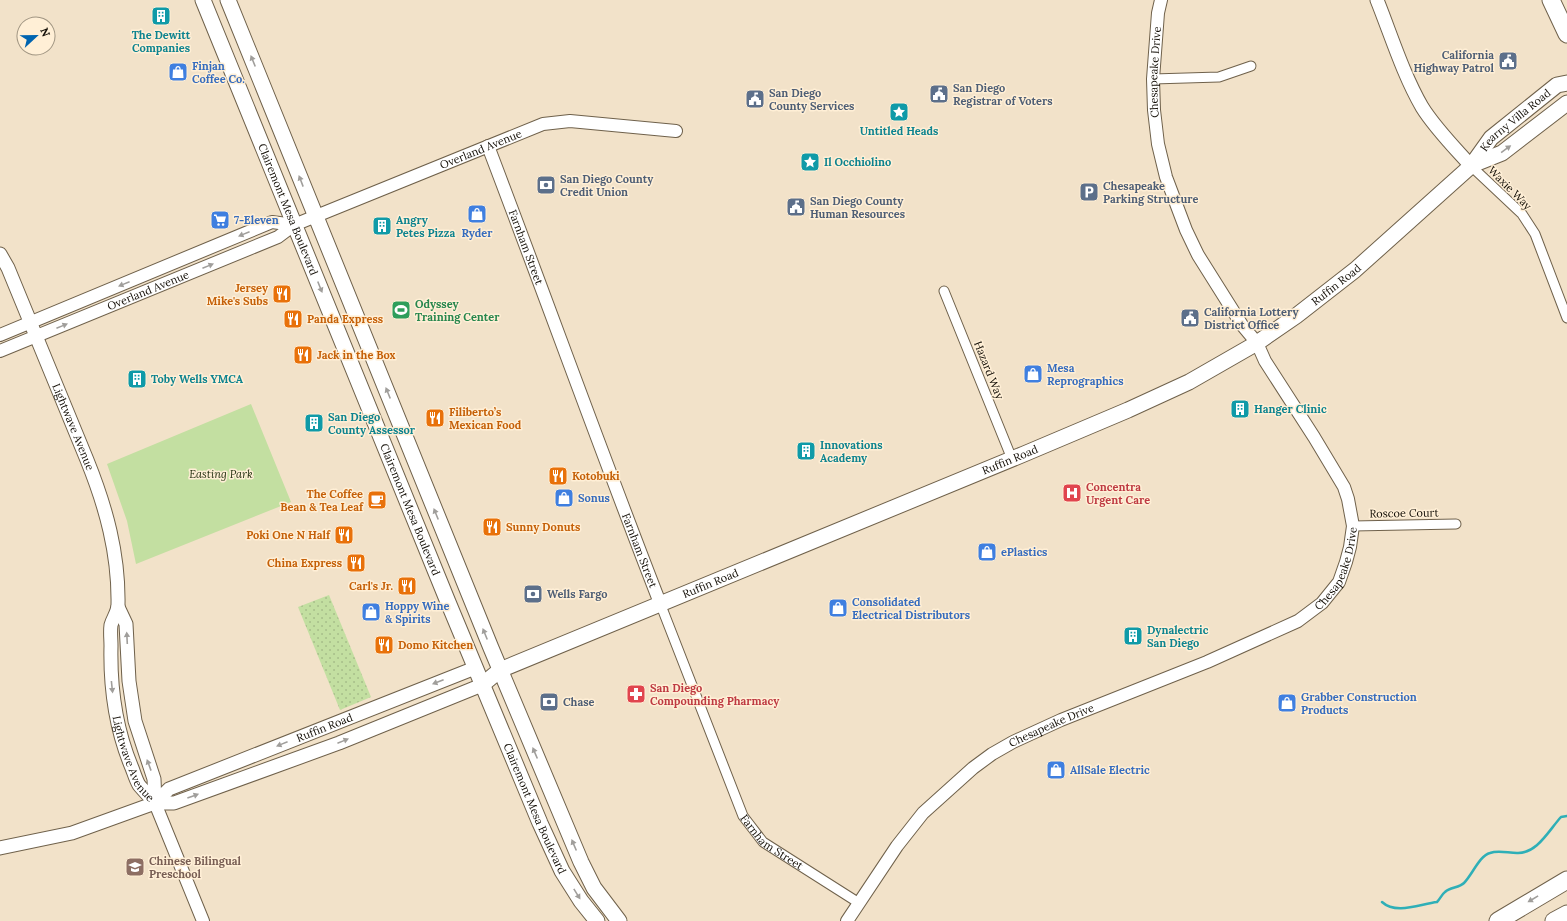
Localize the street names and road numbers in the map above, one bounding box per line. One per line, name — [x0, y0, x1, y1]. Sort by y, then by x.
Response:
street label: Chesapeake Drive — [1146, 26, 1164, 119]
street label: Kearny Villa Road — [1477, 86, 1554, 154]
street label: Overland Avenue — [438, 126, 524, 172]
street label: Clairemont Mesa Boulevard — [255, 141, 321, 278]
street label: Waxie Way — [1485, 163, 1535, 213]
street label: Farnham Street — [506, 208, 547, 287]
street label: Ruffin Road — [1308, 261, 1364, 308]
street label: Overland Avenue — [105, 267, 191, 313]
street label: Hazard Way — [971, 339, 1007, 401]
street label: Lightwave Avenue — [49, 381, 97, 473]
street label: Clairemont Mesa Boulevard — [377, 441, 444, 578]
street label: Ruffin Road — [980, 442, 1040, 478]
street label: Roscoe Court — [1369, 505, 1439, 521]
street label: Farnham Street — [619, 511, 661, 591]
street label: Chesapeake Drive — [1312, 526, 1360, 613]
street label: Ruffin Road — [680, 565, 741, 601]
street label: Chesapeake Drive — [1006, 701, 1096, 750]
street label: Ruffin Road — [294, 710, 355, 745]
street label: Lightwave Avenue — [110, 715, 158, 805]
street label: Clairemont Mesa Boulevard — [501, 741, 570, 876]
street label: Farnham Street — [737, 812, 806, 873]

